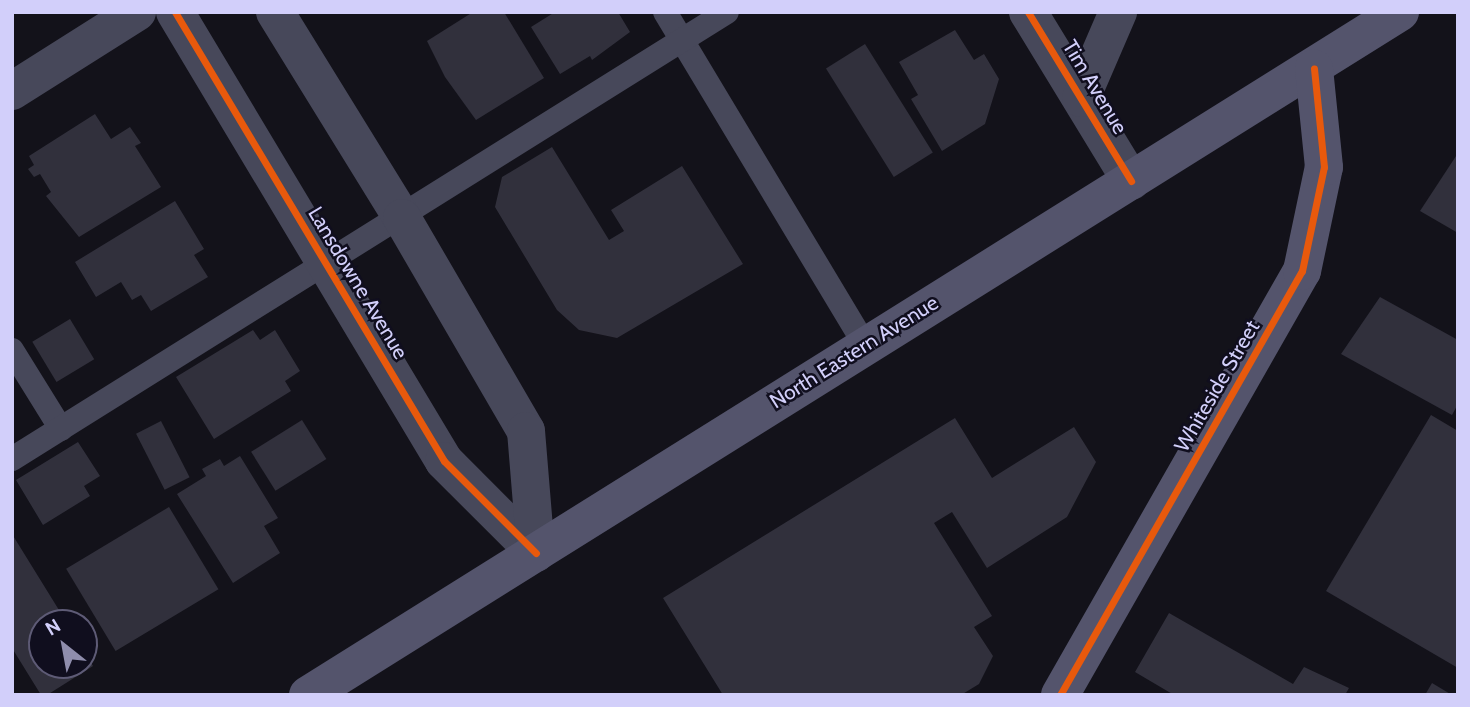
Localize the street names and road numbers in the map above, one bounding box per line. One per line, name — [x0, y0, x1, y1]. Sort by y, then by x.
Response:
street label: Tim Avenue — [1057, 35, 1133, 139]
street label: Lansdowne Avenue — [303, 202, 413, 364]
street label: North Eastern Avenue — [765, 290, 943, 414]
street label: Whiteside Street — [1169, 316, 1265, 456]

